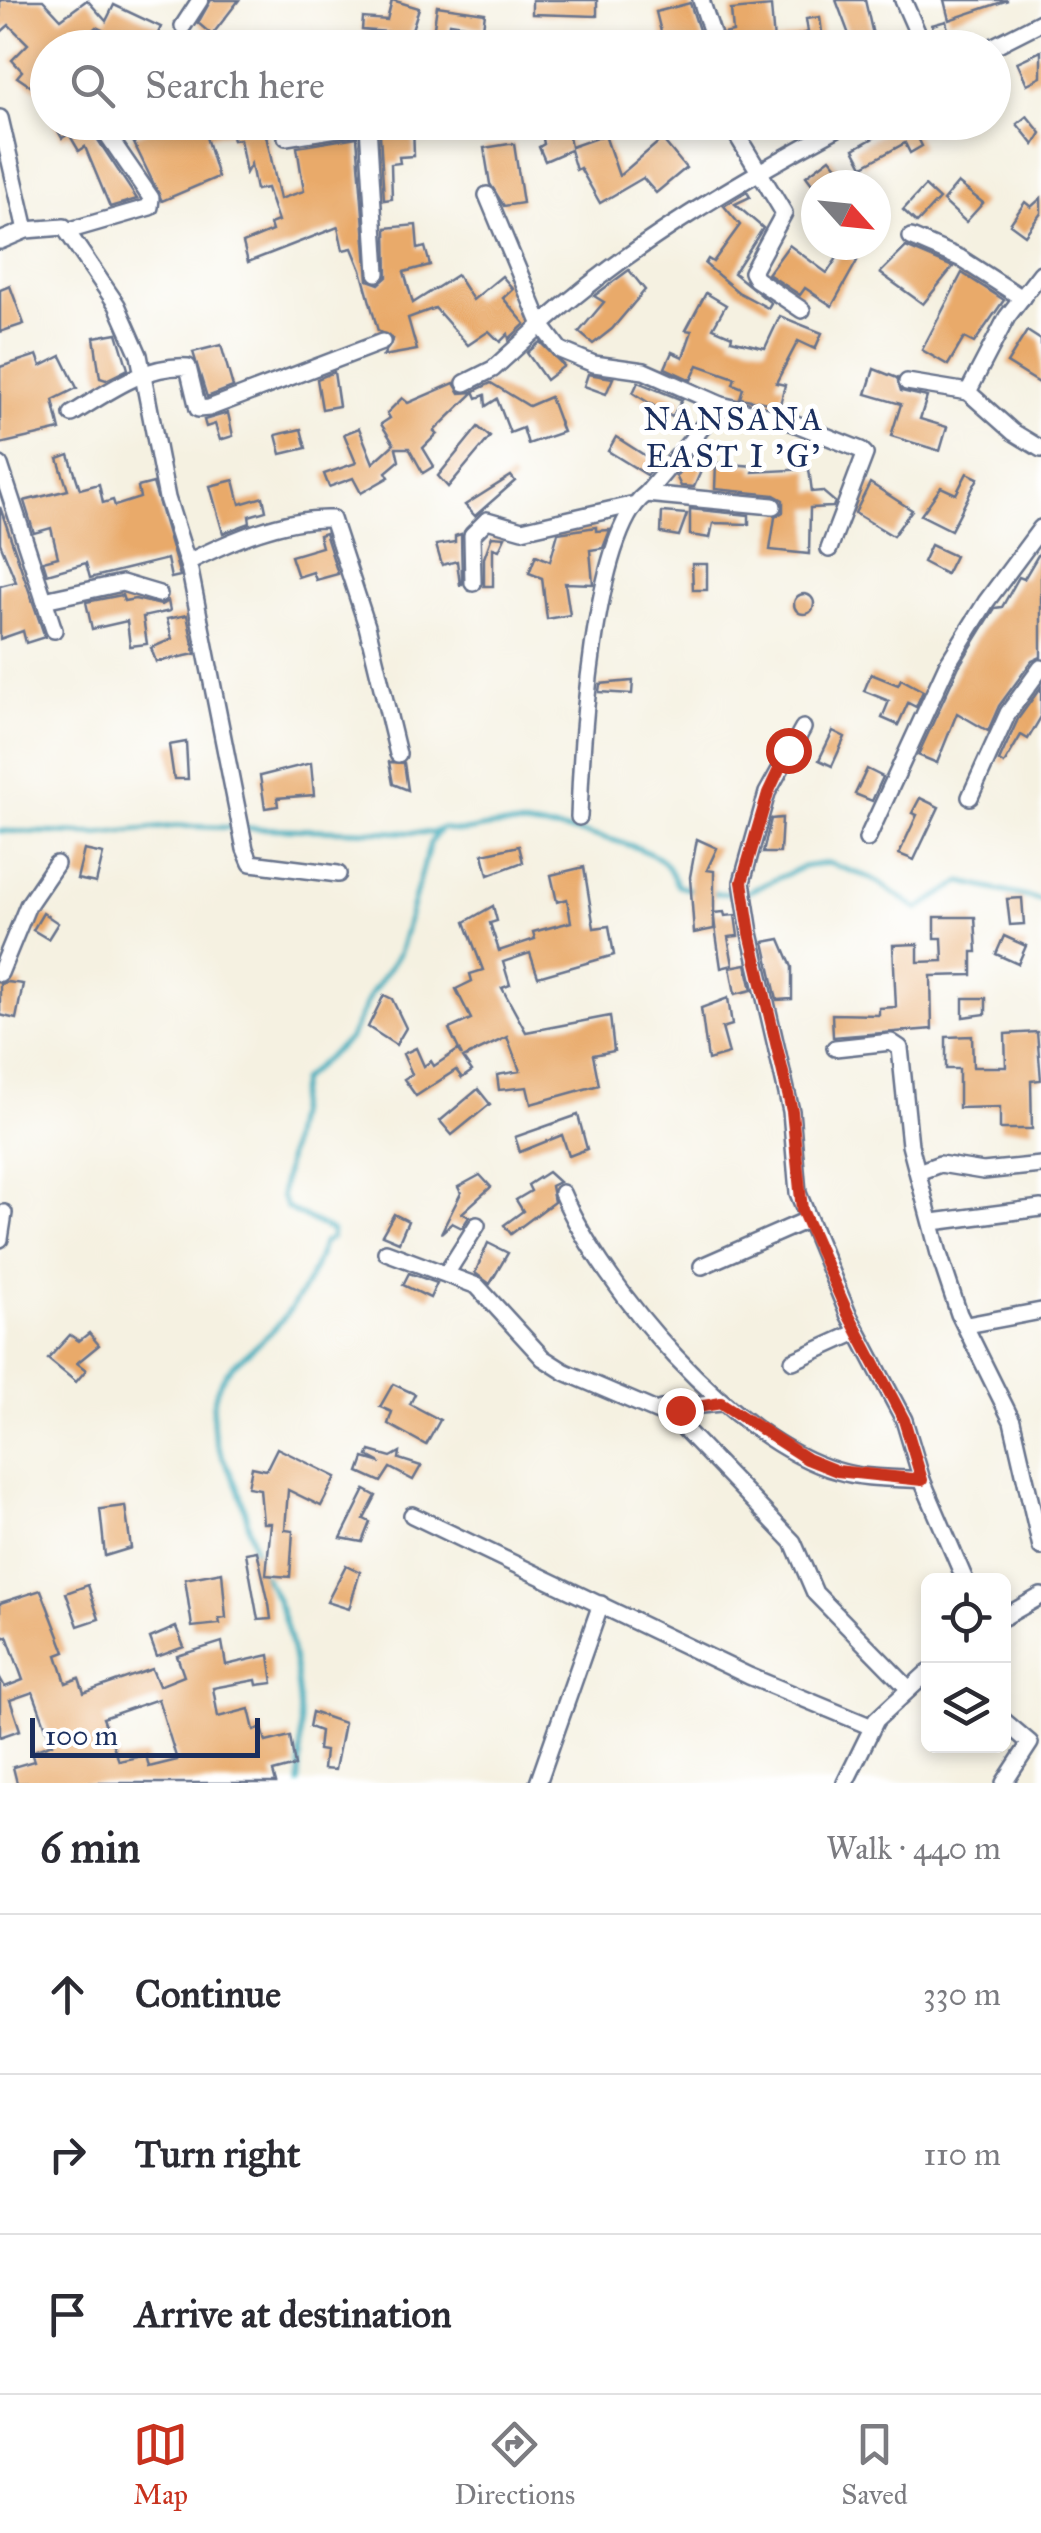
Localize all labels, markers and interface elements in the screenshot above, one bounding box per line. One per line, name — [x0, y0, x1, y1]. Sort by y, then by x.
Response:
search box — [30, 30, 1011, 140]
icon: search — [65, 58, 120, 113]
text: Search here — [145, 62, 325, 108]
north arrow — [801, 170, 891, 260]
district label: NANSANA EAST I 'G' — [643, 400, 825, 476]
route start — [766, 728, 812, 774]
route end — [658, 1388, 704, 1434]
map controls — [921, 1573, 1011, 1753]
button: locate — [921, 1573, 1011, 1663]
button: layers — [921, 1663, 1011, 1753]
scale bar — [30, 1713, 260, 1758]
text: 100 m — [45, 1718, 118, 1753]
text: 6 min — [40, 1822, 140, 1874]
text: Walk · 440 m — [826, 1829, 1001, 1868]
icon: ahead — [40, 1967, 95, 2022]
text: Continue — [135, 1971, 281, 2017]
text: 330 m — [923, 1975, 1001, 2014]
icon: right — [40, 2127, 95, 2182]
text: Turn right — [135, 2131, 301, 2177]
text: 110 m — [923, 2135, 1001, 2174]
icon: arrive — [40, 2287, 95, 2342]
text: Arrive at destination — [135, 2291, 452, 2337]
tab: Map — [133, 2417, 188, 2512]
tab: Directions — [454, 2417, 575, 2512]
tab: Saved — [841, 2417, 908, 2512]

